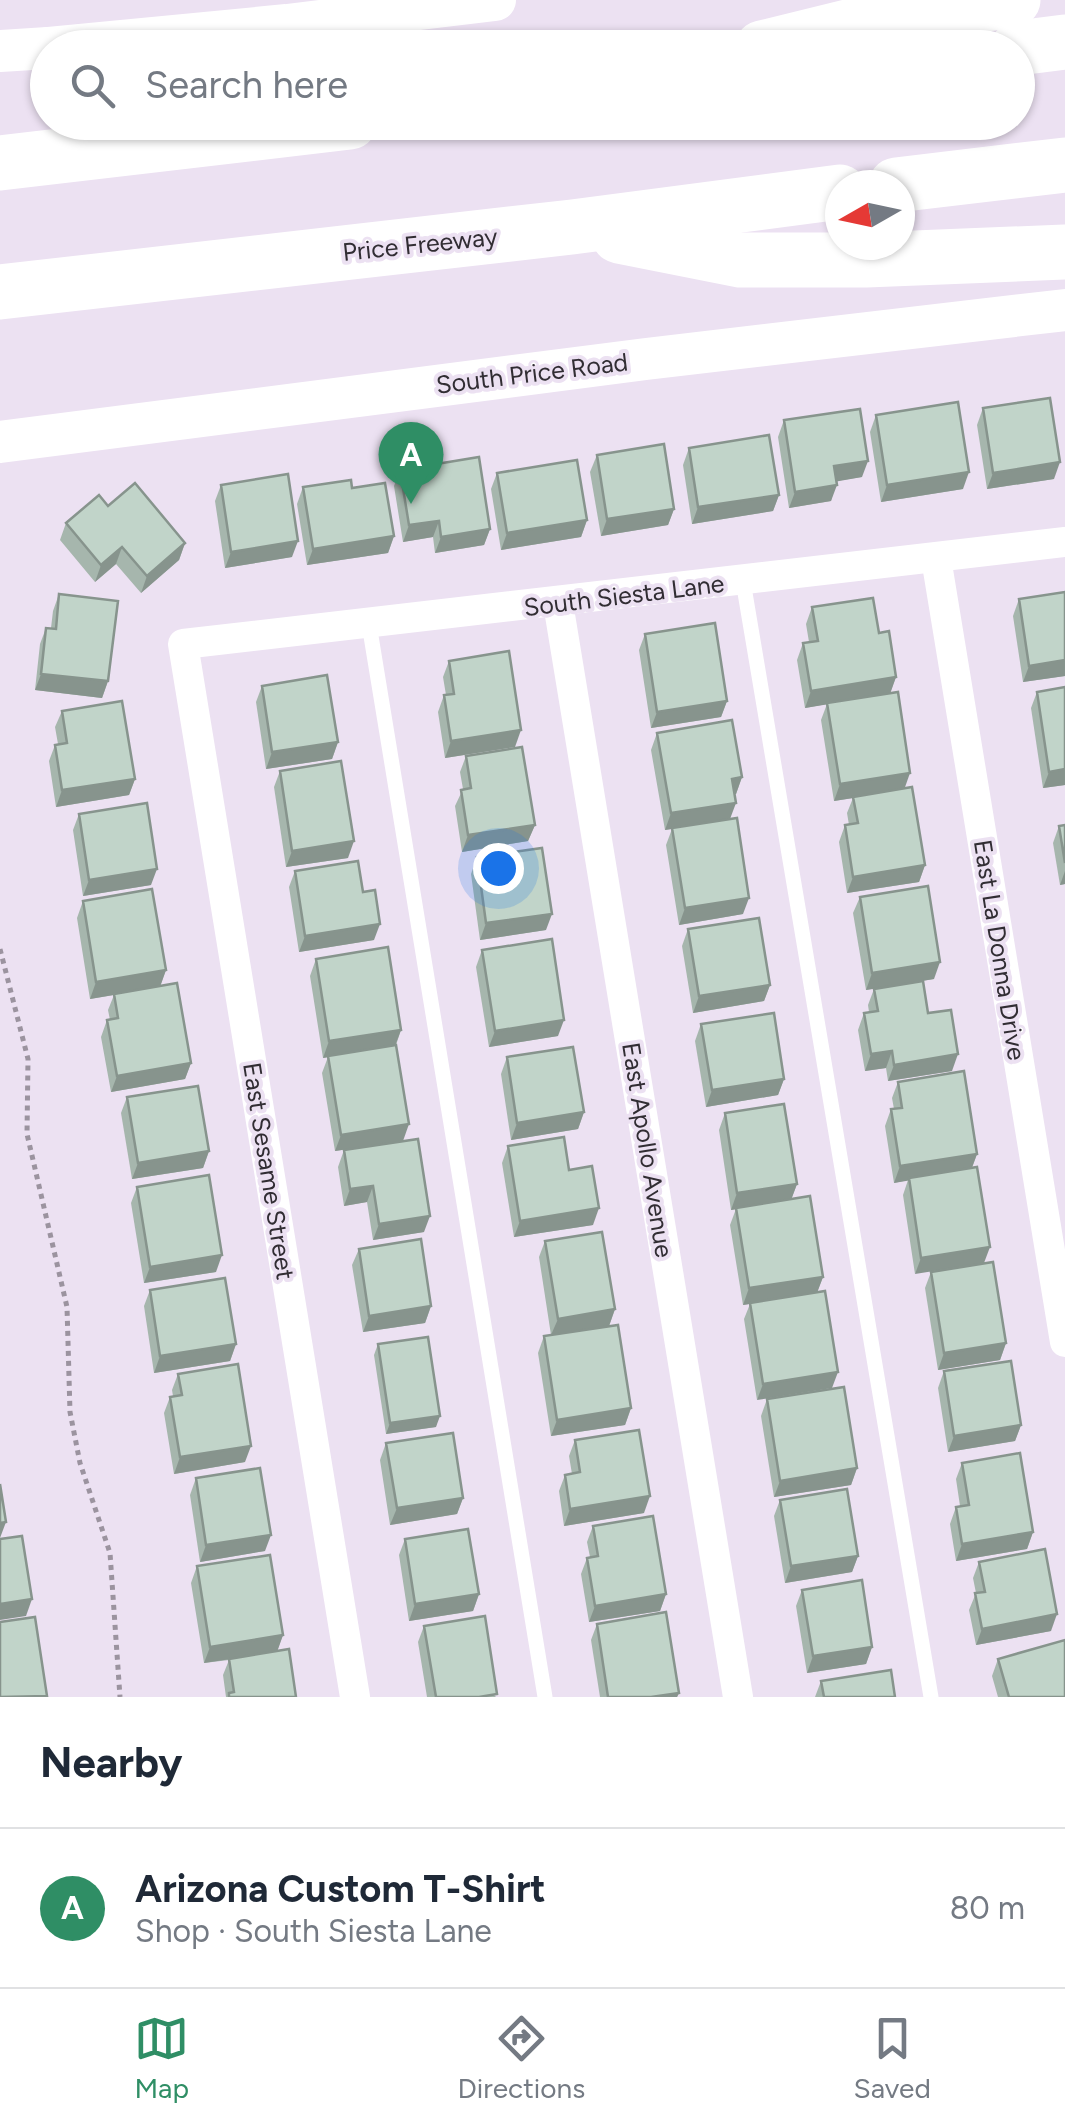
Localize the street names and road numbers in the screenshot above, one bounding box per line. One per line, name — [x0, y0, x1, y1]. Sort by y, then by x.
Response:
street label: Price Freeway — [341, 221, 499, 267]
street label: South Price Road — [434, 346, 630, 400]
street label: South Siesta Lane — [522, 568, 726, 622]
street label: East La Donna Drive — [968, 837, 1032, 1063]
street label: East Apollo Avenue — [616, 1040, 680, 1260]
street label: East Sesame Street — [237, 1060, 301, 1282]

